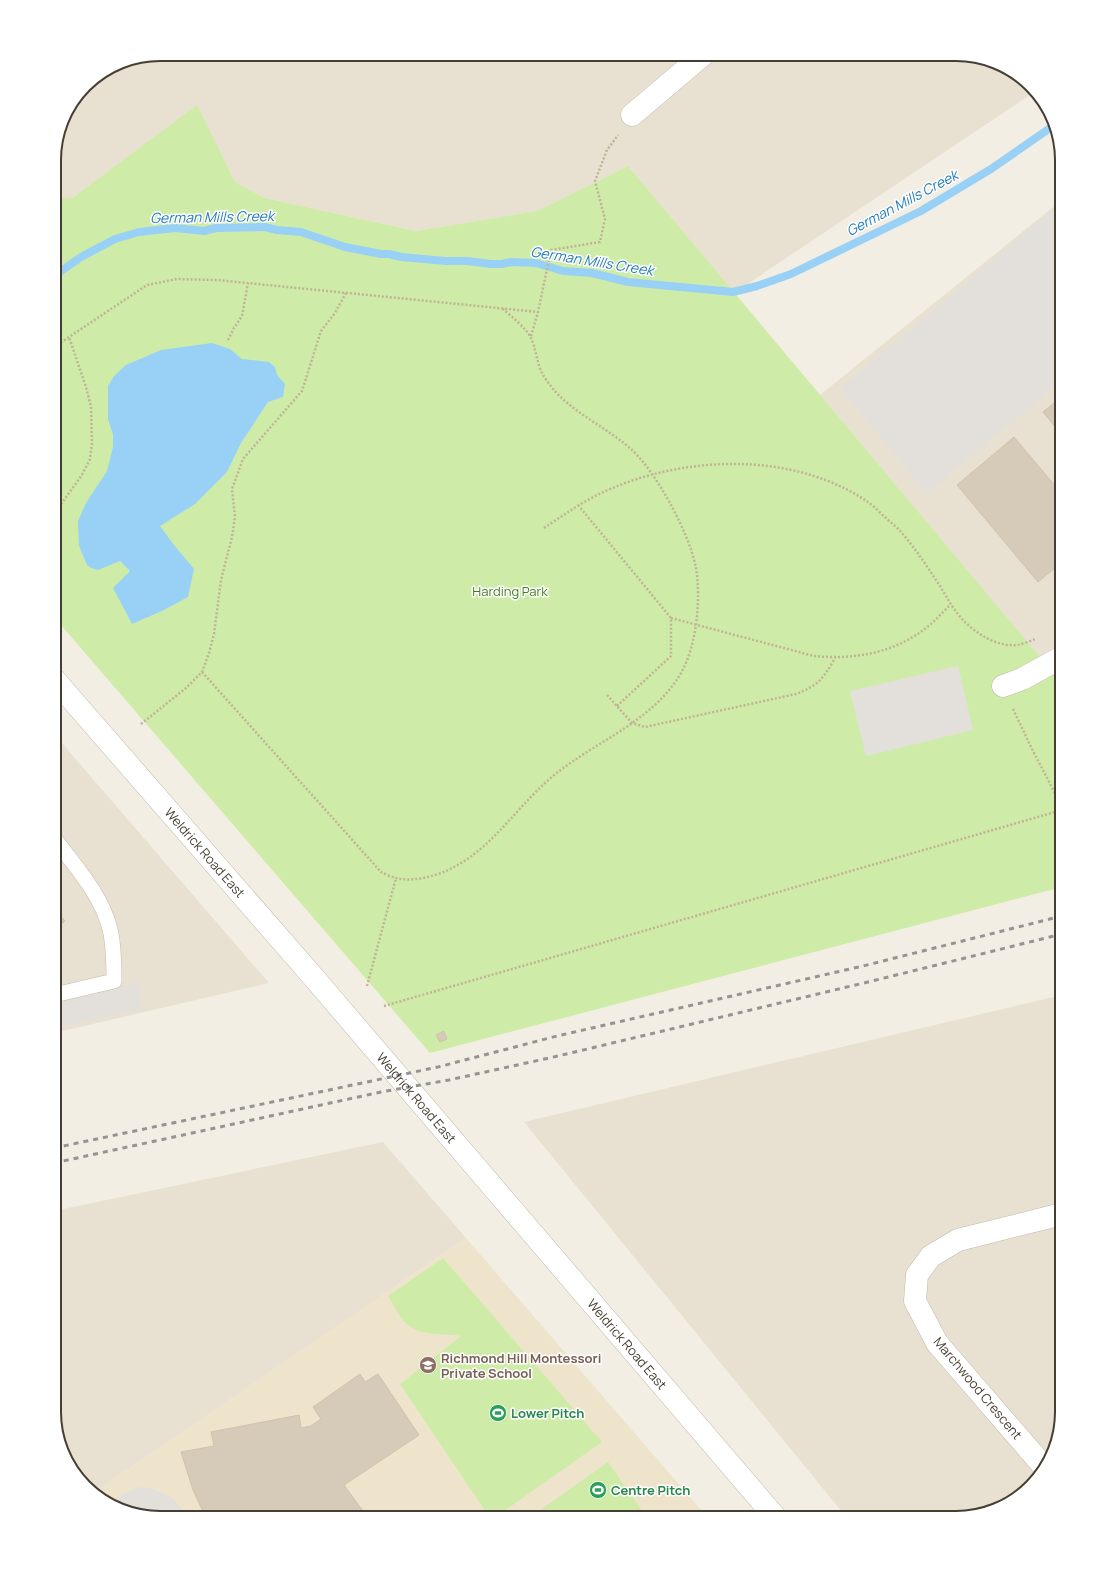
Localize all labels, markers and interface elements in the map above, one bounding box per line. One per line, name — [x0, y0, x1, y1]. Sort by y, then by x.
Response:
water label: German Mills Creek — [843, 164, 963, 240]
water label: German Mills Creek — [150, 206, 276, 227]
water label: German Mills Creek — [529, 241, 657, 280]
park label: Harding Park — [472, 582, 548, 600]
street label: Weldrick Road East — [161, 804, 249, 901]
street label: Weldrick Road East — [373, 1049, 460, 1147]
street label: Weldrick Road East — [583, 1295, 671, 1393]
street label: Marchwood Crescent — [930, 1333, 1026, 1443]
place label: Richmond Hill Montessori Private School — [441, 1349, 601, 1382]
school or university icon: Richmond Hill Montessori Private School — [418, 1355, 438, 1375]
sports icon: Lower Pitch — [488, 1403, 508, 1423]
place label: Lower Pitch — [511, 1404, 584, 1422]
sports icon: Centre Pitch — [588, 1480, 608, 1500]
place label: Centre Pitch — [611, 1481, 690, 1499]

